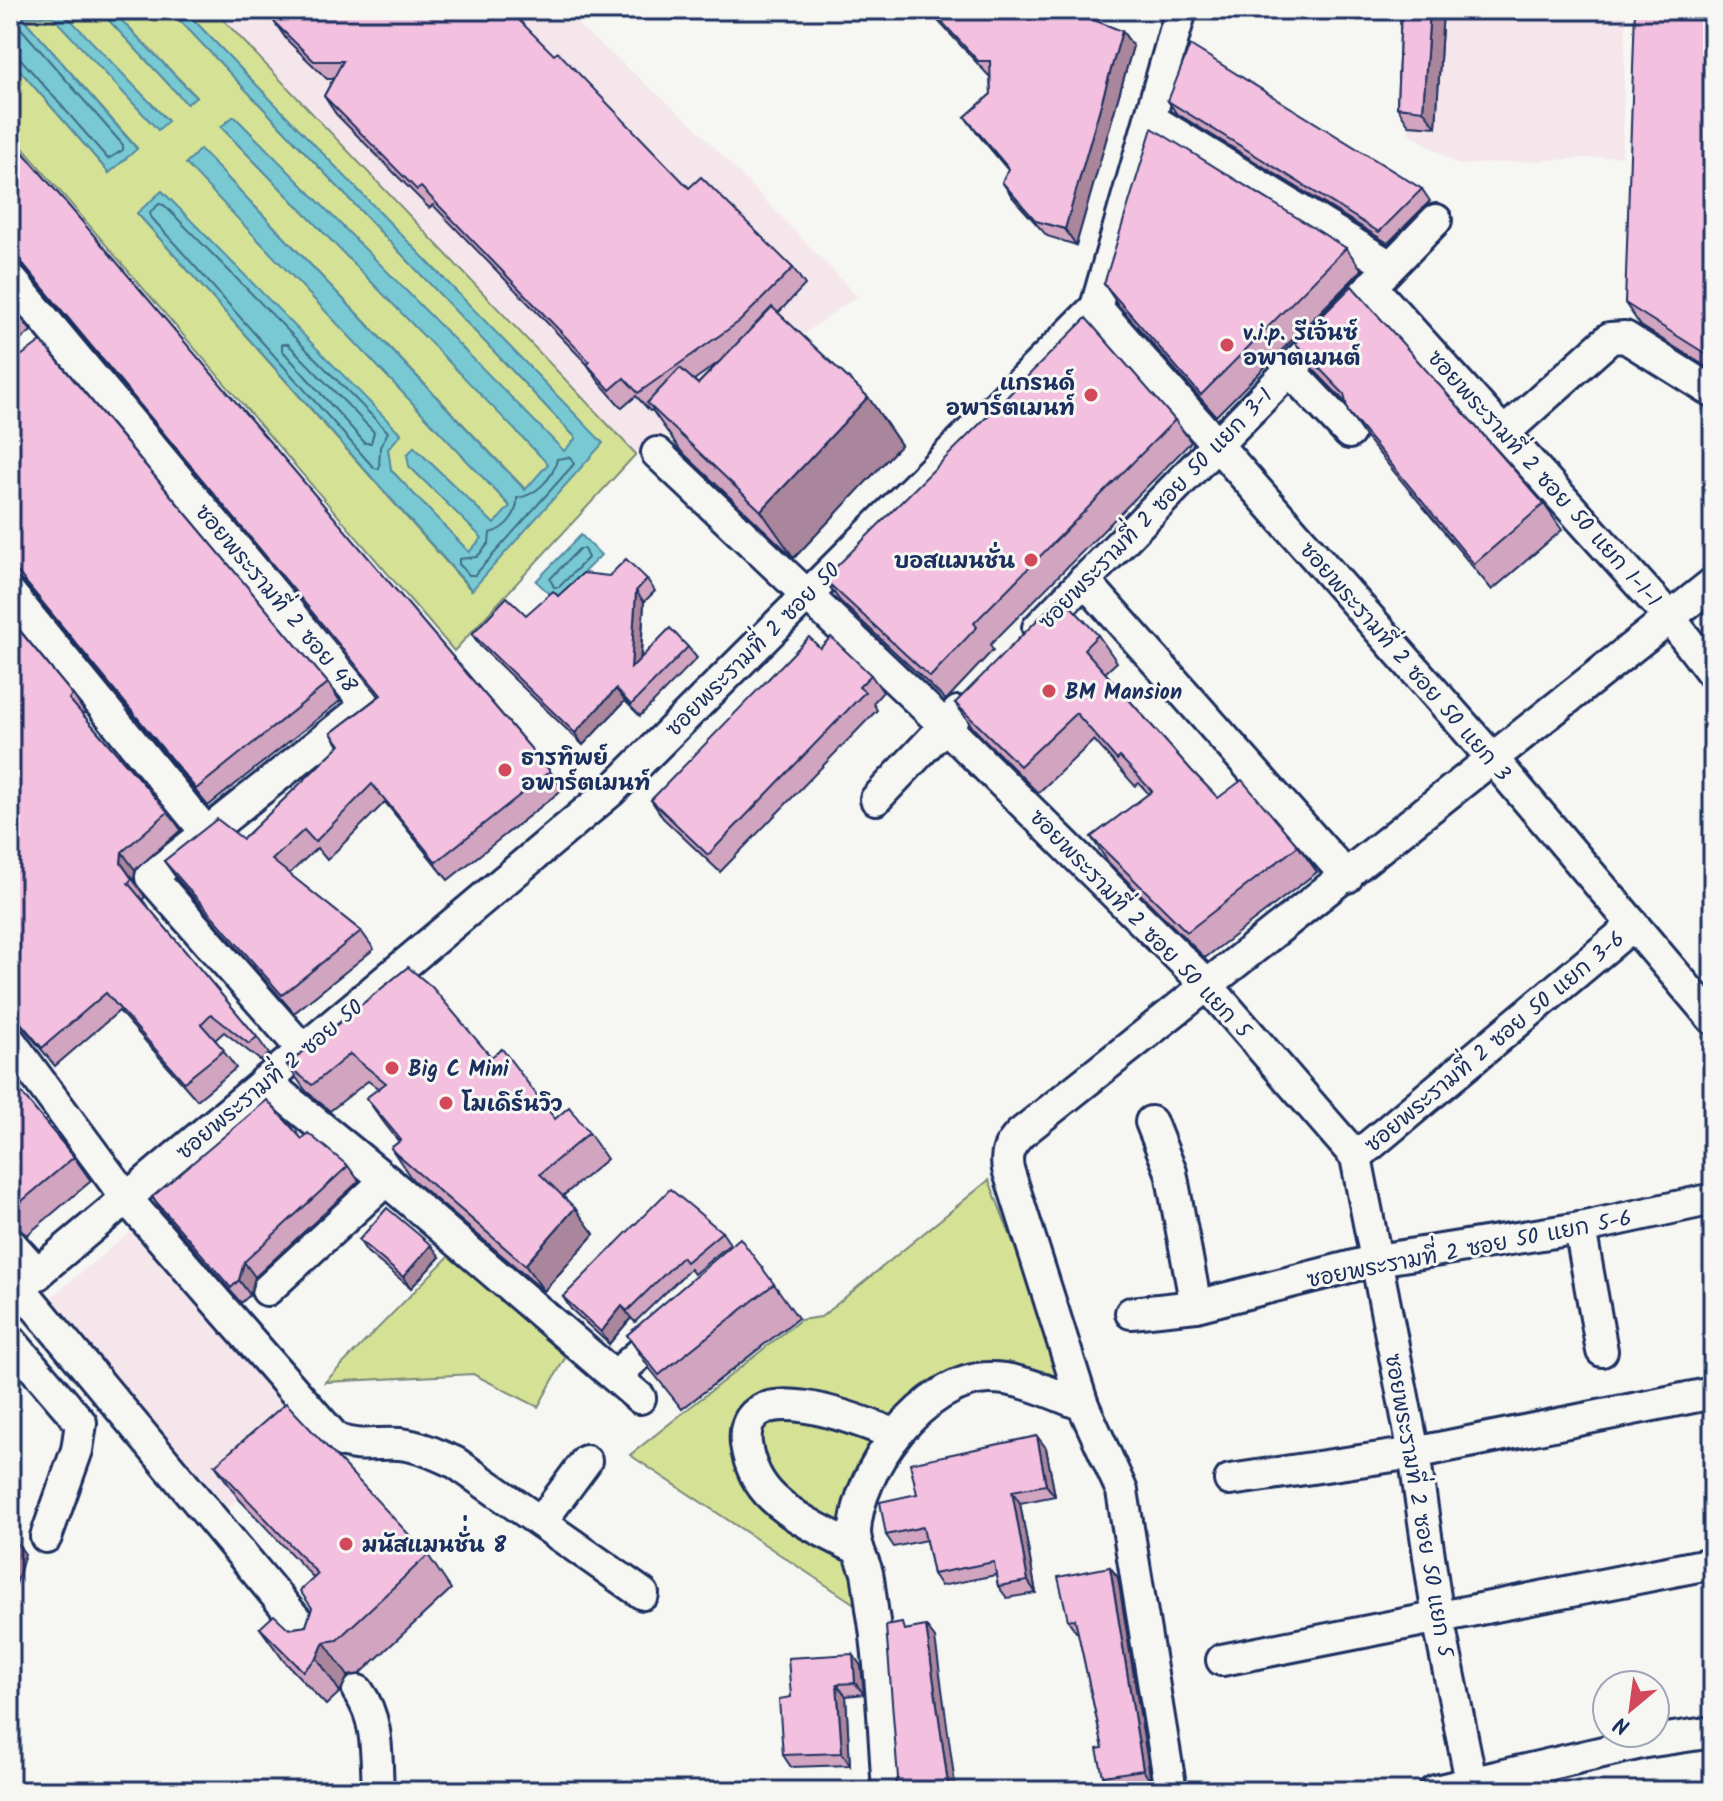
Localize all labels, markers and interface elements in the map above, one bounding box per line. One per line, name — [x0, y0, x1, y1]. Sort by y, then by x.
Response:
place label: v.i.p. รีเจ้นซ์ อพาตเมนต์ — [1243, 317, 1361, 377]
marker: v.i.p. รีเจ้นซ์ อพาตเมนต์ — [1218, 336, 1236, 354]
street label: ซอยพระรามที่ 2 ซอย 50 แยก 1-1-1 — [1418, 340, 1672, 616]
place label: แกรนด์ อพาร์ตเมนท์ — [946, 367, 1075, 427]
street label: ซอยพระรามที่ 2 ซอย 50 แยก 3-1 — [1028, 377, 1282, 639]
marker: แกรนด์ อพาร์ตเมนท์ — [1082, 386, 1100, 404]
street label: ซอยพระรามที่ 2 ซอย 48 — [185, 494, 369, 703]
street label: ซอยพระรามที่ 2 ซอย 50 แยก 3 — [1290, 532, 1522, 790]
place label: บอสแมนชั่น — [894, 541, 1015, 580]
marker: บอสแมนชั่น — [1022, 551, 1040, 569]
street label: ซอยพระรามที่ 2 ซอย 50 — [655, 552, 849, 746]
place label: BM Mansion — [1065, 676, 1182, 711]
marker: BM Mansion — [1040, 682, 1058, 700]
place label: ธารทิพย์ อพาร์ตเมนท์ — [521, 742, 650, 802]
marker: ธารทิพย์ อพาร์ตเมนท์ — [496, 761, 514, 779]
street label: ซอยพระรามที่ 2 ซอย 50 แยก 5 — [1020, 799, 1263, 1048]
street label: ซอยพระรามที่ 2 ซอย 50 แยก 3-6 — [1355, 919, 1633, 1163]
street label: ซอยพระรามที่ 2 ซอย 50 — [166, 988, 372, 1170]
place label: Big C Mini — [408, 1053, 510, 1088]
marker: Big C Mini — [383, 1059, 401, 1077]
place label: โมเดิร์นวิว — [461, 1088, 563, 1123]
marker: โมเดิร์นวิว — [437, 1094, 455, 1112]
street label: ซอยพระรามที่ 2 ซอย 50 แยก 5-6 — [1303, 1197, 1635, 1299]
street label: ซอยพระรามที่ 2 ซอย 50 แยก 5 — [1374, 1350, 1467, 1661]
place label: มนัสแมนชั่่น 8 — [362, 1514, 507, 1564]
marker: มนัสแมนชั่่น 8 — [337, 1535, 355, 1553]
north arrow — [1591, 1669, 1671, 1749]
text: N — [1608, 1706, 1637, 1743]

